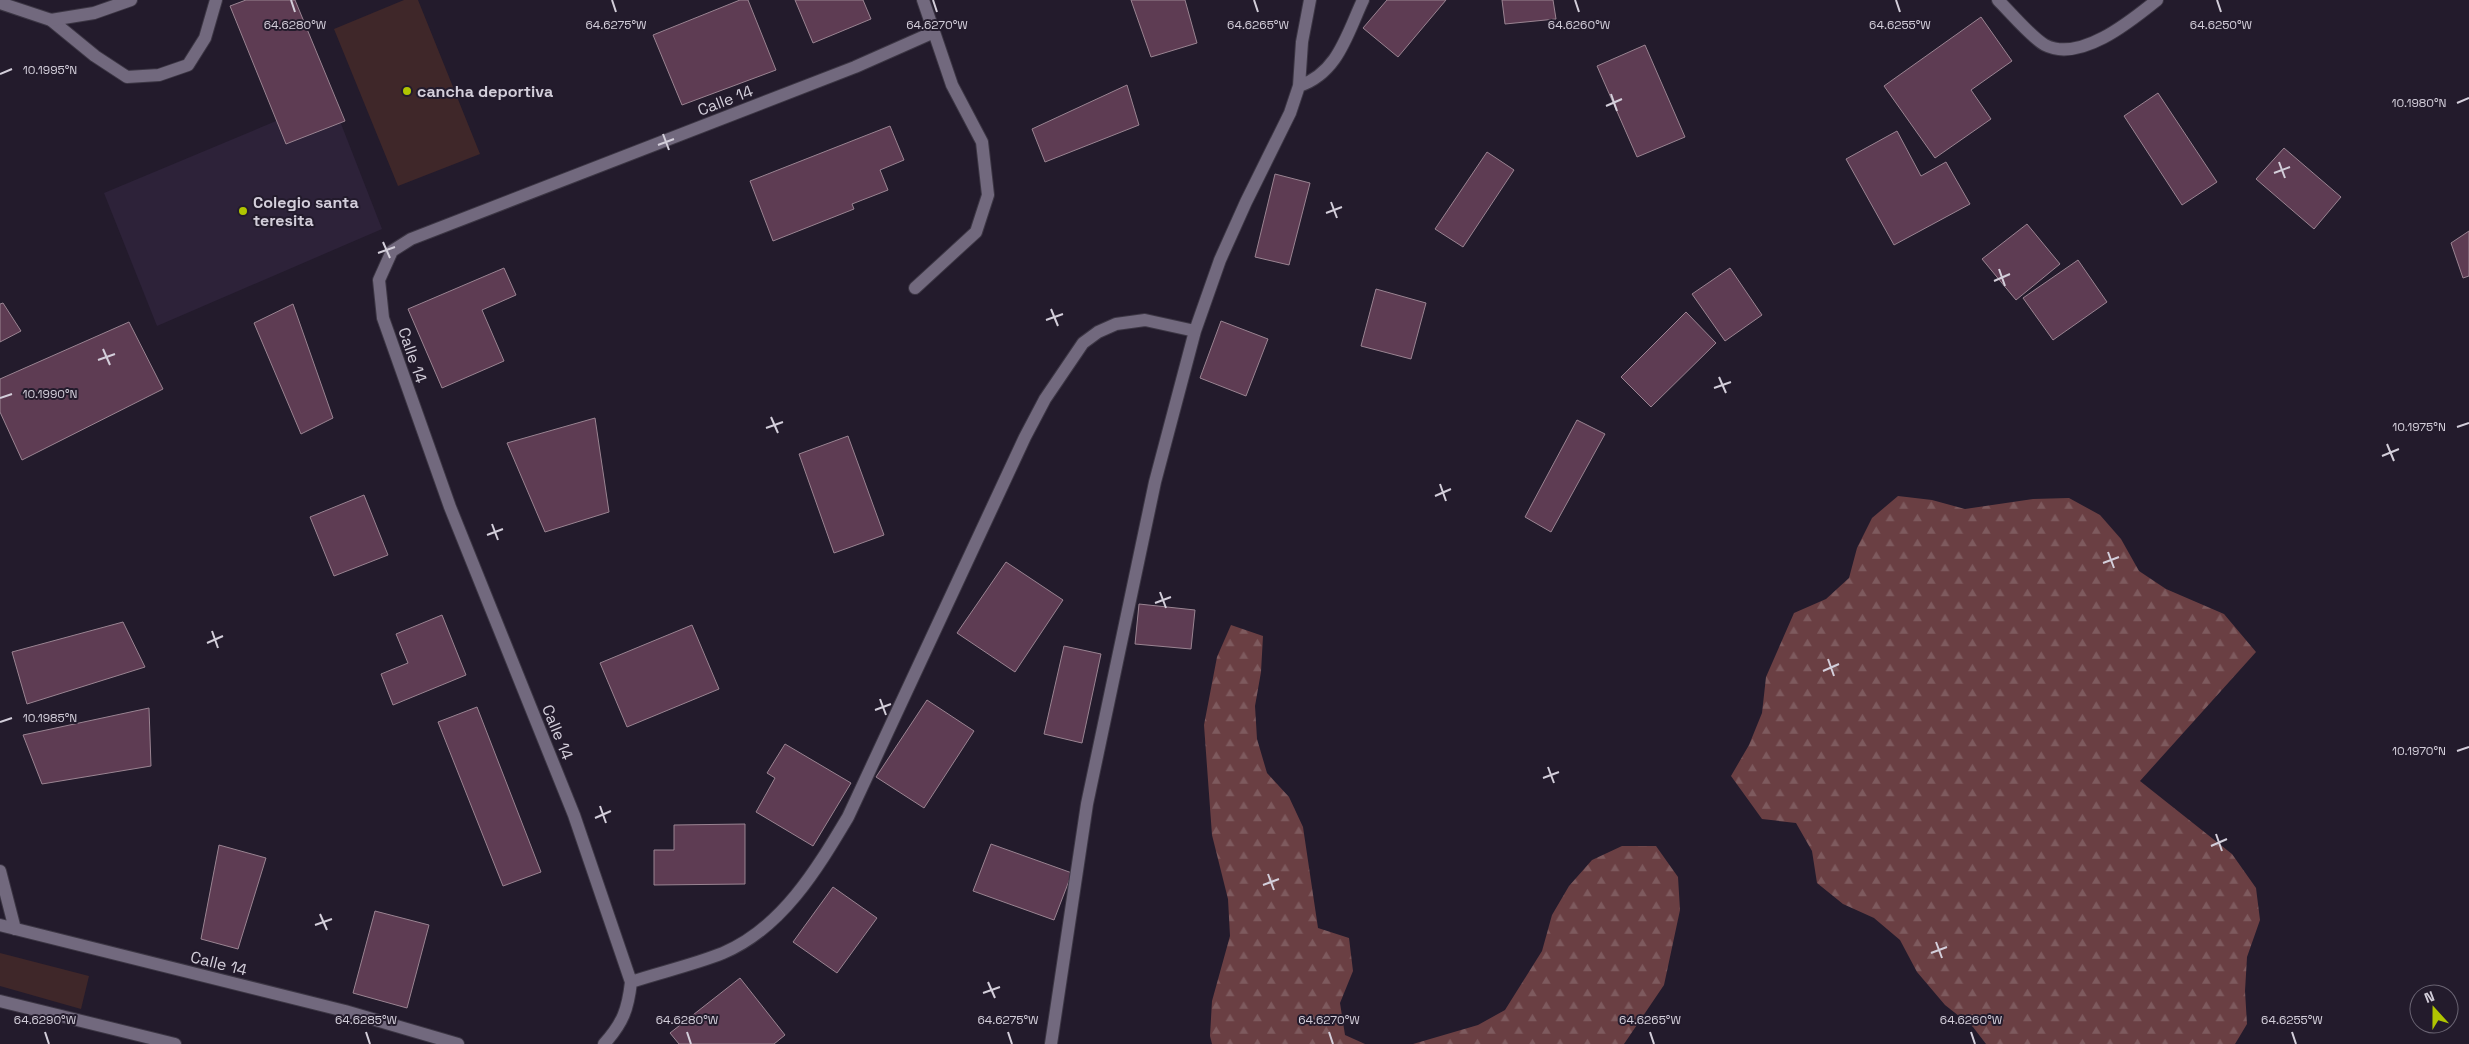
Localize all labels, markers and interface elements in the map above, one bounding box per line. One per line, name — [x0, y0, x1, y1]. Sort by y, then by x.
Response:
text: 64.6280°W — [264, 17, 327, 33]
text: 64.6275°W — [585, 17, 647, 33]
text: 64.6270°W — [906, 17, 968, 33]
text: 64.6265°W — [1227, 17, 1289, 33]
text: 64.6260°W — [1548, 17, 1611, 33]
text: 64.6255°W — [1869, 17, 1931, 33]
text: 64.6250°W — [2190, 17, 2253, 33]
text: 10.1995°N — [23, 62, 77, 78]
street label: Calle 14 — [695, 80, 756, 121]
place label: cancha deportiva — [417, 81, 553, 102]
marker: cancha deportiva — [401, 85, 413, 97]
text: 10.1980°N — [2391, 95, 2447, 111]
place label: Colegio santa teresita — [253, 192, 359, 231]
marker: Colegio santa teresita — [237, 205, 249, 217]
street label: Calle 14 — [393, 325, 432, 386]
text: 10.1990°N — [22, 386, 78, 402]
text: 10.1975°N — [2392, 419, 2446, 435]
street label: Calle 14 — [537, 702, 578, 763]
text: 10.1985°N — [23, 710, 77, 726]
text: 10.1970°N — [2392, 743, 2446, 759]
street label: Calle 14 — [188, 946, 249, 981]
north arrow — [2409, 984, 2459, 1034]
text: N — [2422, 987, 2437, 1007]
text: 64.6290°W — [14, 1012, 77, 1028]
text: 64.6285°W — [335, 1012, 398, 1028]
text: 64.6280°W — [656, 1012, 719, 1028]
text: 64.6275°W — [977, 1012, 1039, 1028]
text: 64.6270°W — [1298, 1012, 1360, 1028]
text: 64.6265°W — [1619, 1012, 1681, 1028]
text: 64.6260°W — [1940, 1012, 2003, 1028]
text: 64.6255°W — [2261, 1012, 2323, 1028]

